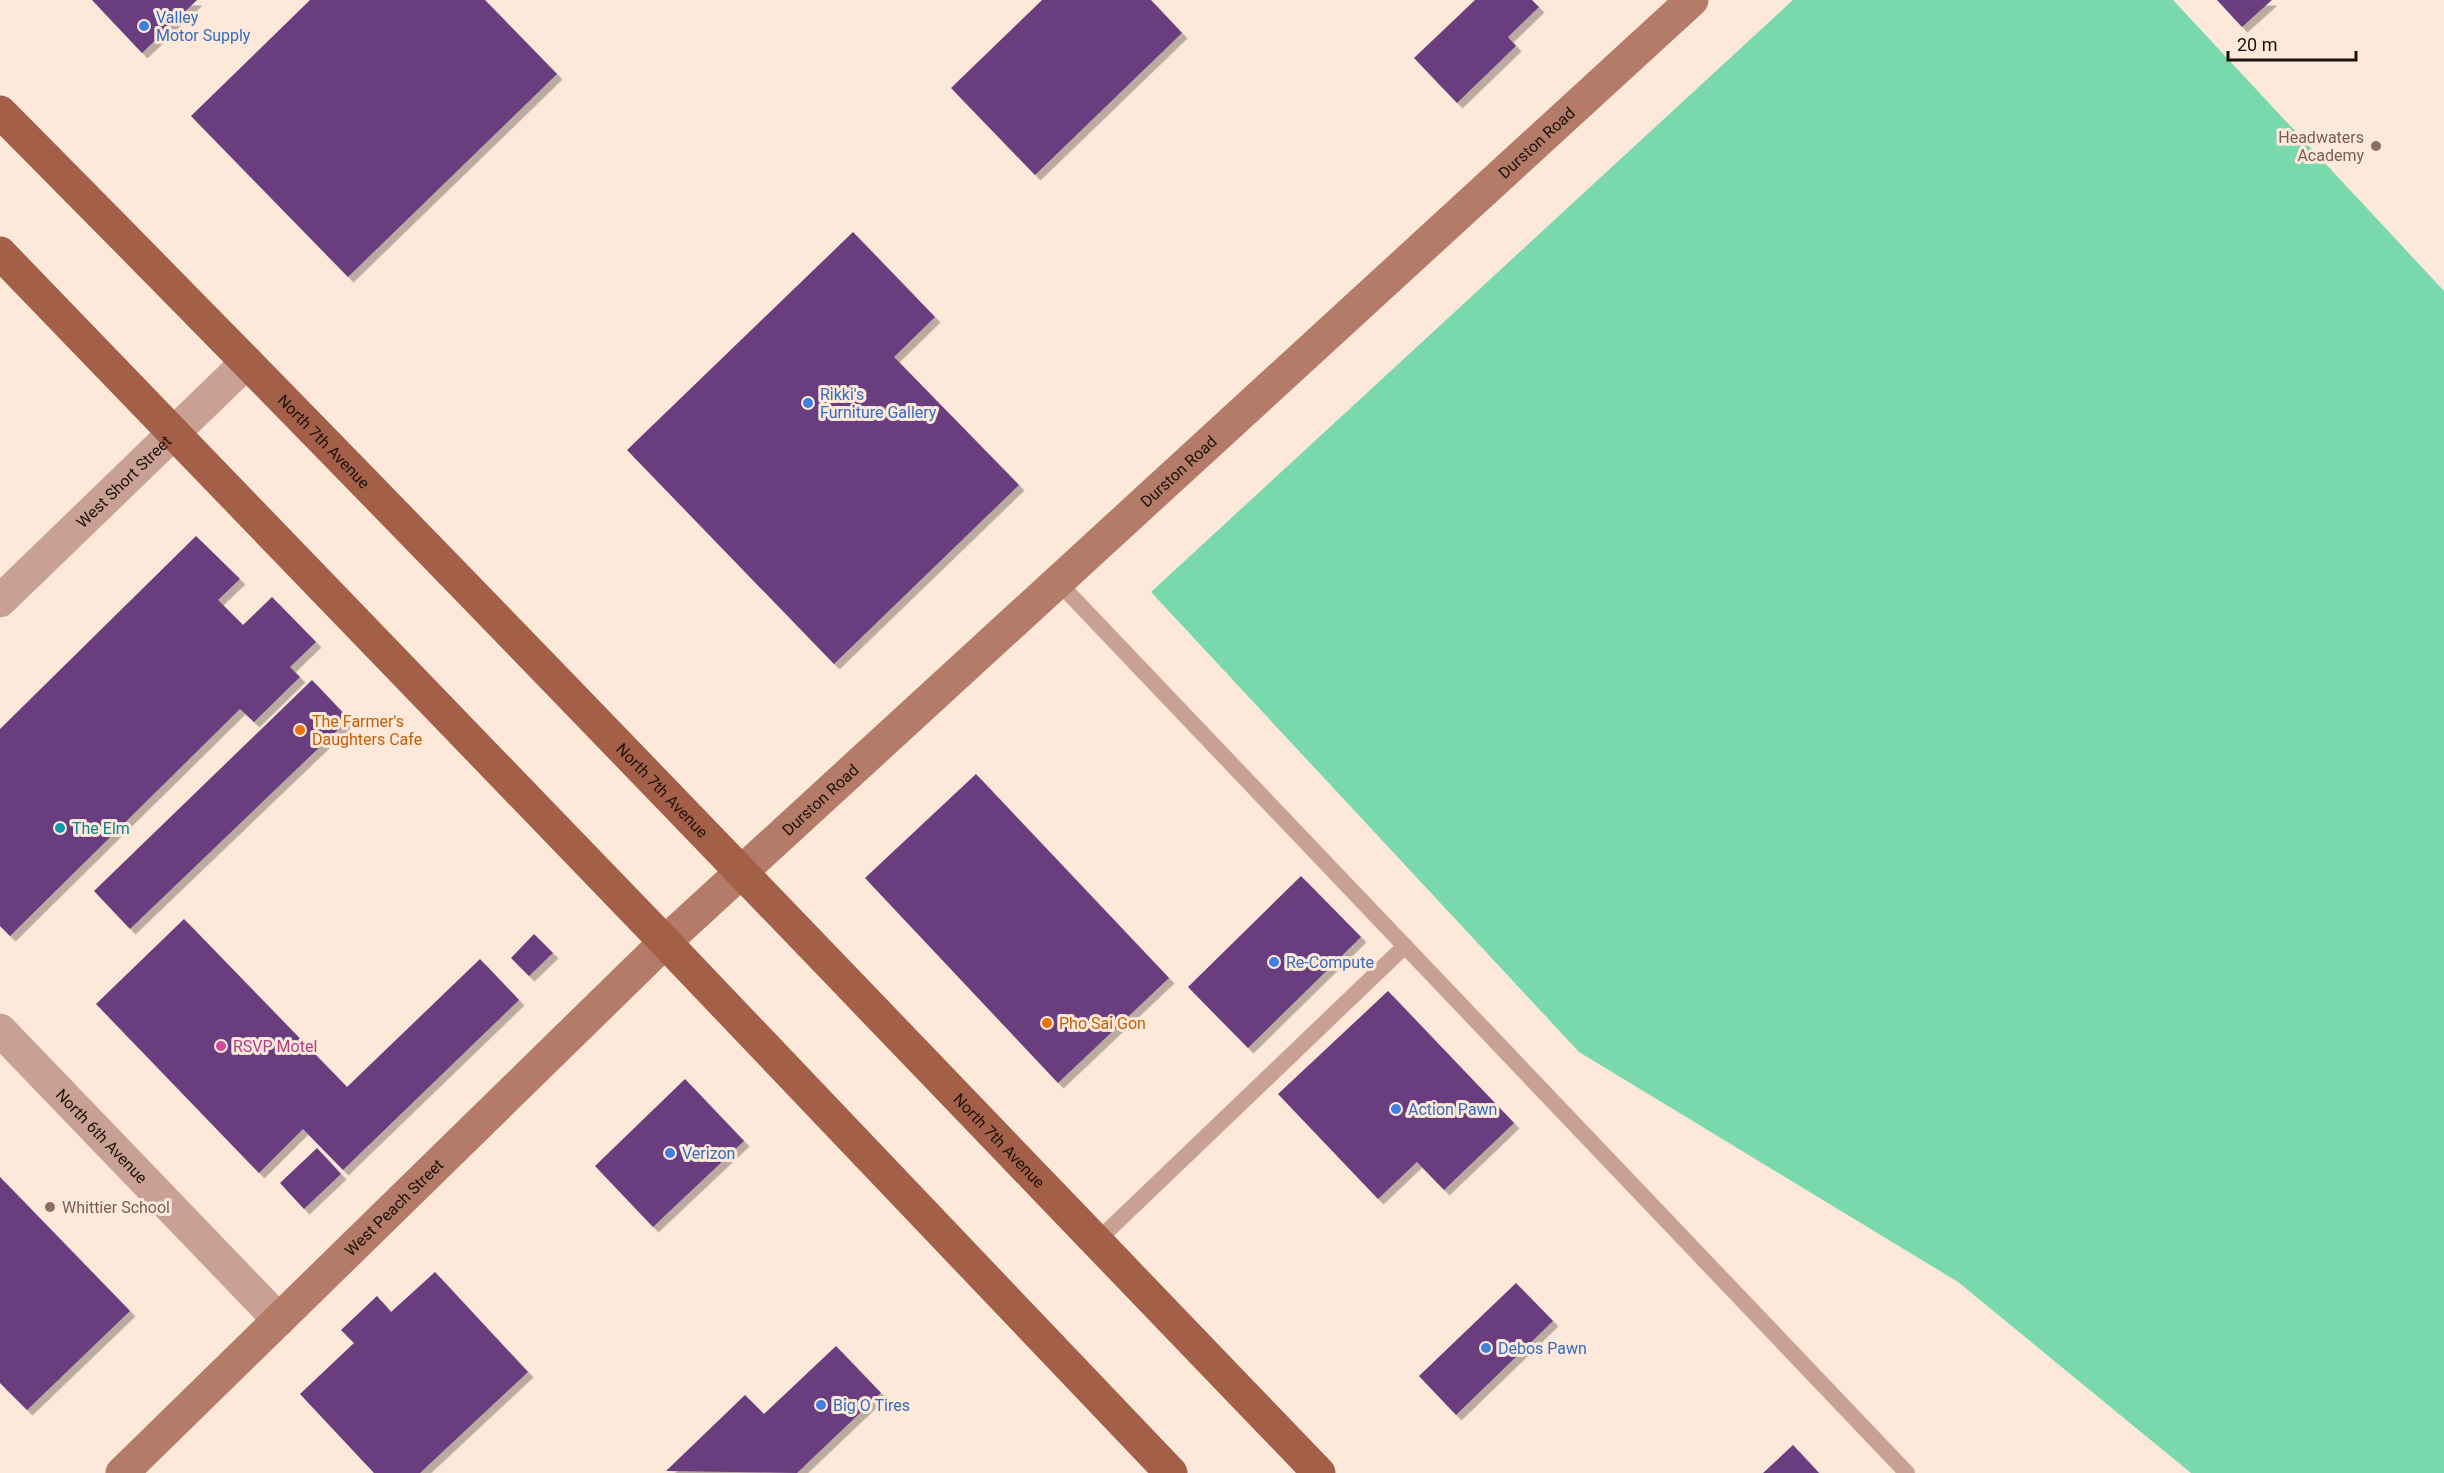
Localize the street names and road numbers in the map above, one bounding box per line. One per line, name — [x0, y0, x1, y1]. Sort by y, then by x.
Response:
street label: Durston Road — [1495, 103, 1579, 183]
street label: North 7th Avenue — [274, 391, 374, 493]
street label: West Short Street — [73, 432, 175, 532]
street label: Durston Road — [1137, 432, 1221, 511]
street label: North 7th Avenue — [612, 739, 712, 842]
street label: Durston Road — [778, 760, 863, 840]
street label: North 6th Avenue — [52, 1085, 151, 1187]
street label: North 7th Avenue — [949, 1090, 1049, 1192]
street label: West Peach Street — [341, 1155, 447, 1260]

